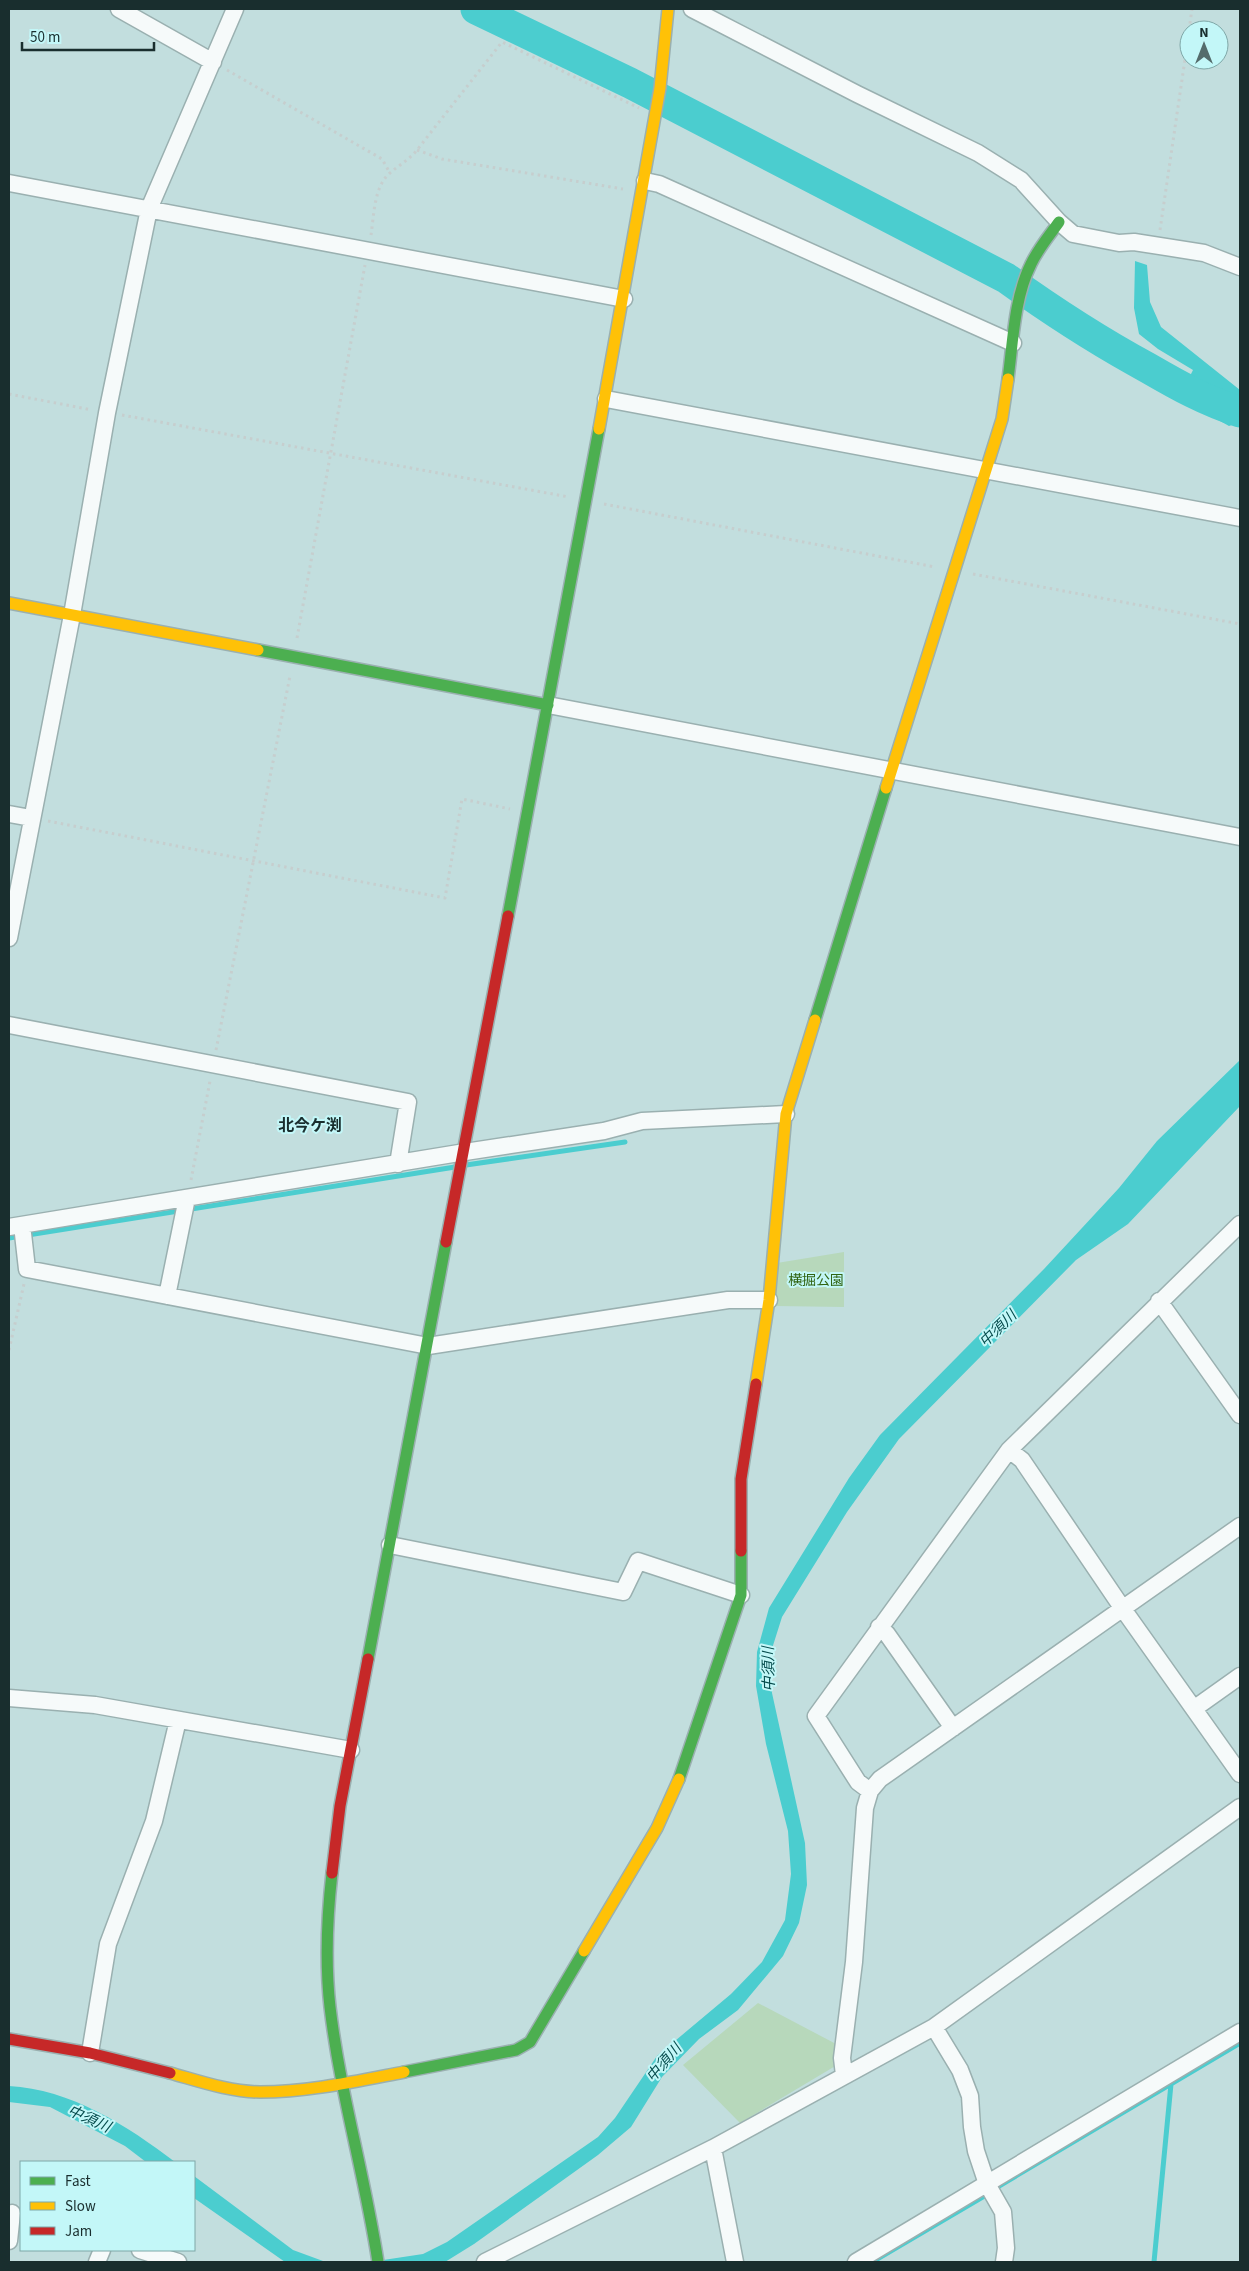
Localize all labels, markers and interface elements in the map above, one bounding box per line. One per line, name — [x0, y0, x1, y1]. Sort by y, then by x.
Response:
scale bar — [22, 20, 155, 52]
north arrow — [1179, 20, 1229, 70]
text: N — [1199, 23, 1209, 43]
text: 50 m — [30, 27, 60, 48]
district label: 北今ケ渕 — [278, 1115, 342, 1137]
park label: 横掘公園 — [788, 1271, 844, 1291]
water label: 中須川 — [975, 1304, 1023, 1352]
water label: 中須川 — [758, 1644, 780, 1692]
water label: 中須川 — [641, 2038, 688, 2087]
water label: 中須川 — [64, 2100, 116, 2139]
legend — [20, 2161, 195, 2251]
text: Fast — [65, 2171, 91, 2192]
text: Slow — [65, 2196, 96, 2217]
text: Jam — [65, 2221, 92, 2242]

